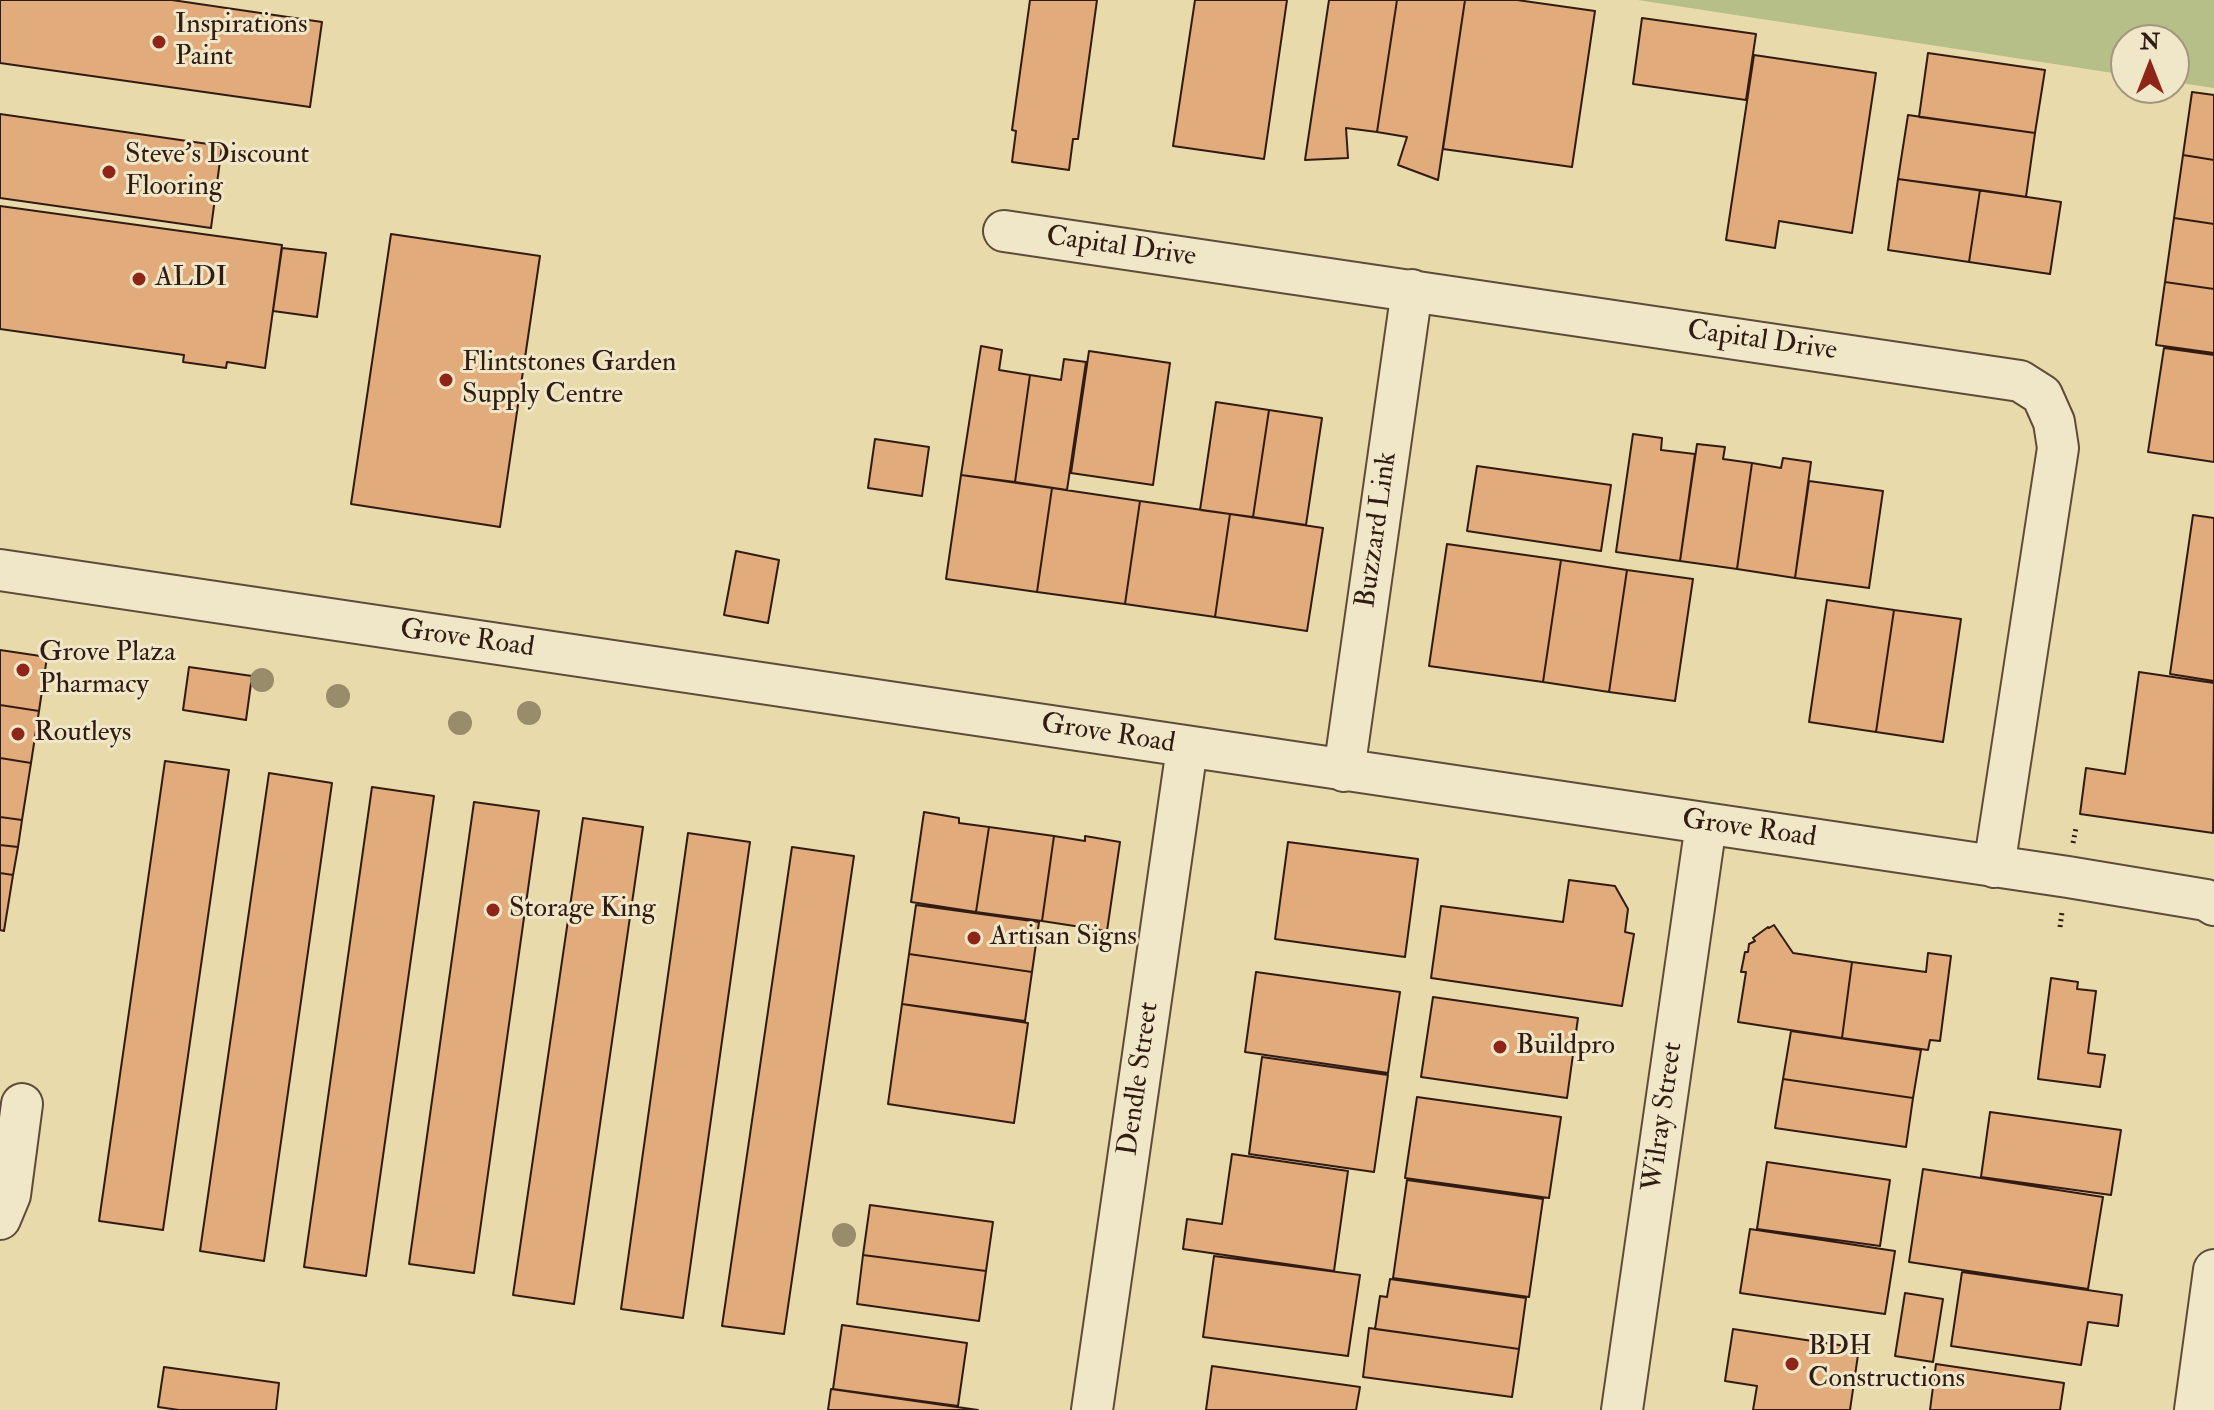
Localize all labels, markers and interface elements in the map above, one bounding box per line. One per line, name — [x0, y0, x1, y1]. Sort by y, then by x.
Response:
place label: Inspirations Paint — [175, 9, 308, 75]
north arrow — [2110, 24, 2190, 104]
text: N — [2140, 28, 2160, 56]
marker: Inspirations Paint — [150, 33, 168, 51]
place label: Steve's Discount Flooring — [125, 139, 309, 205]
marker: Steve's Discount Flooring — [100, 163, 118, 181]
street label: Capital Drive — [1044, 221, 1198, 275]
place label: ALDI — [155, 262, 227, 296]
marker: ALDI — [130, 270, 148, 288]
street label: Capital Drive — [1685, 315, 1839, 369]
place label: Flintstones Garden Supply Centre — [462, 347, 676, 413]
marker: Flintstones Garden Supply Centre — [437, 371, 455, 389]
street label: Buzzard Link — [1350, 450, 1406, 610]
street label: Grove Road — [398, 614, 536, 666]
place label: Grove Plaza Pharmacy — [39, 637, 176, 703]
marker: Grove Plaza Pharmacy — [14, 661, 32, 679]
street label: Grove Road — [1039, 708, 1177, 762]
place label: Routleys — [34, 717, 131, 751]
marker: Routleys — [9, 725, 27, 743]
street label: Grove Road — [1680, 804, 1818, 856]
place label: Storage King — [509, 893, 656, 927]
marker: Storage King — [484, 901, 502, 919]
place label: Artisan Signs — [990, 921, 1137, 955]
marker: Artisan Signs — [965, 929, 983, 947]
street label: Dendle Street — [1113, 1000, 1167, 1158]
place label: Buildpro — [1516, 1030, 1615, 1064]
marker: Buildpro — [1491, 1038, 1509, 1056]
street label: Wilray Street — [1637, 1040, 1691, 1194]
place label: BDH Constructions — [1808, 1331, 1965, 1397]
marker: BDH Constructions — [1783, 1355, 1801, 1373]

